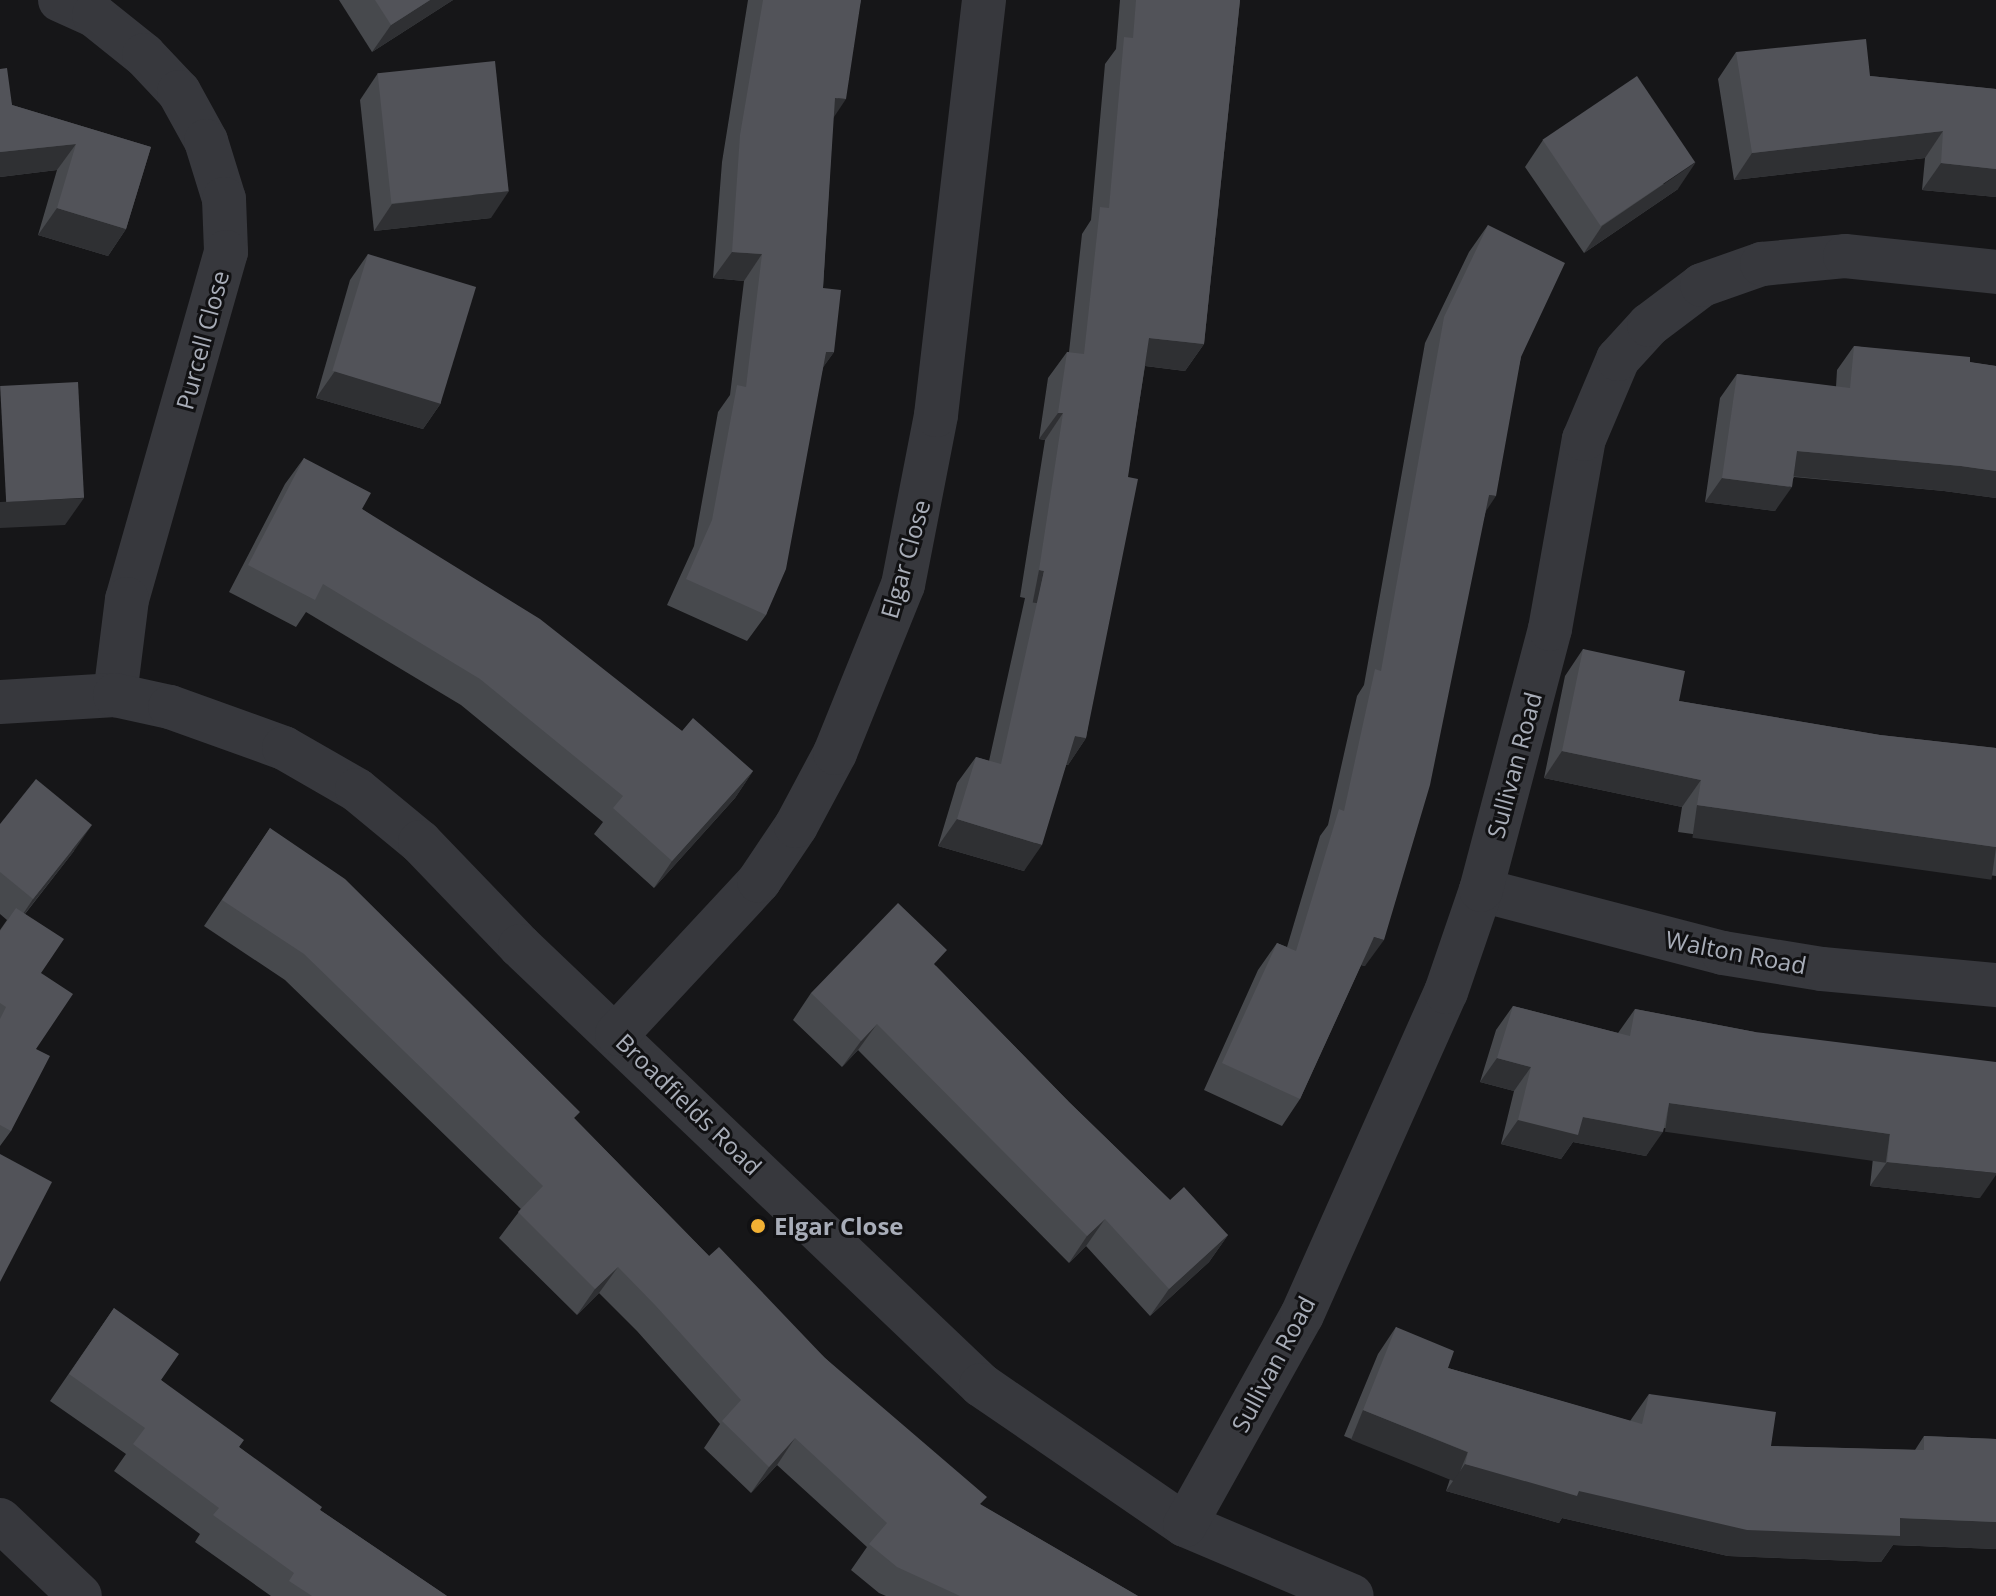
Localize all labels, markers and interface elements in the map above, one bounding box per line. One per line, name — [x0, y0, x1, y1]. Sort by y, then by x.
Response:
street label: Purcell Close — [170, 267, 234, 413]
street label: Elgar Close — [874, 496, 936, 622]
street label: Sullivan Road — [1481, 689, 1547, 841]
street label: Walton Road — [1663, 924, 1809, 980]
street label: Broadfields Road — [610, 1027, 768, 1181]
place label: Elgar Close — [774, 1212, 904, 1240]
marker: Elgar Close — [749, 1217, 767, 1235]
street label: Sullivan Road — [1225, 1291, 1321, 1437]

